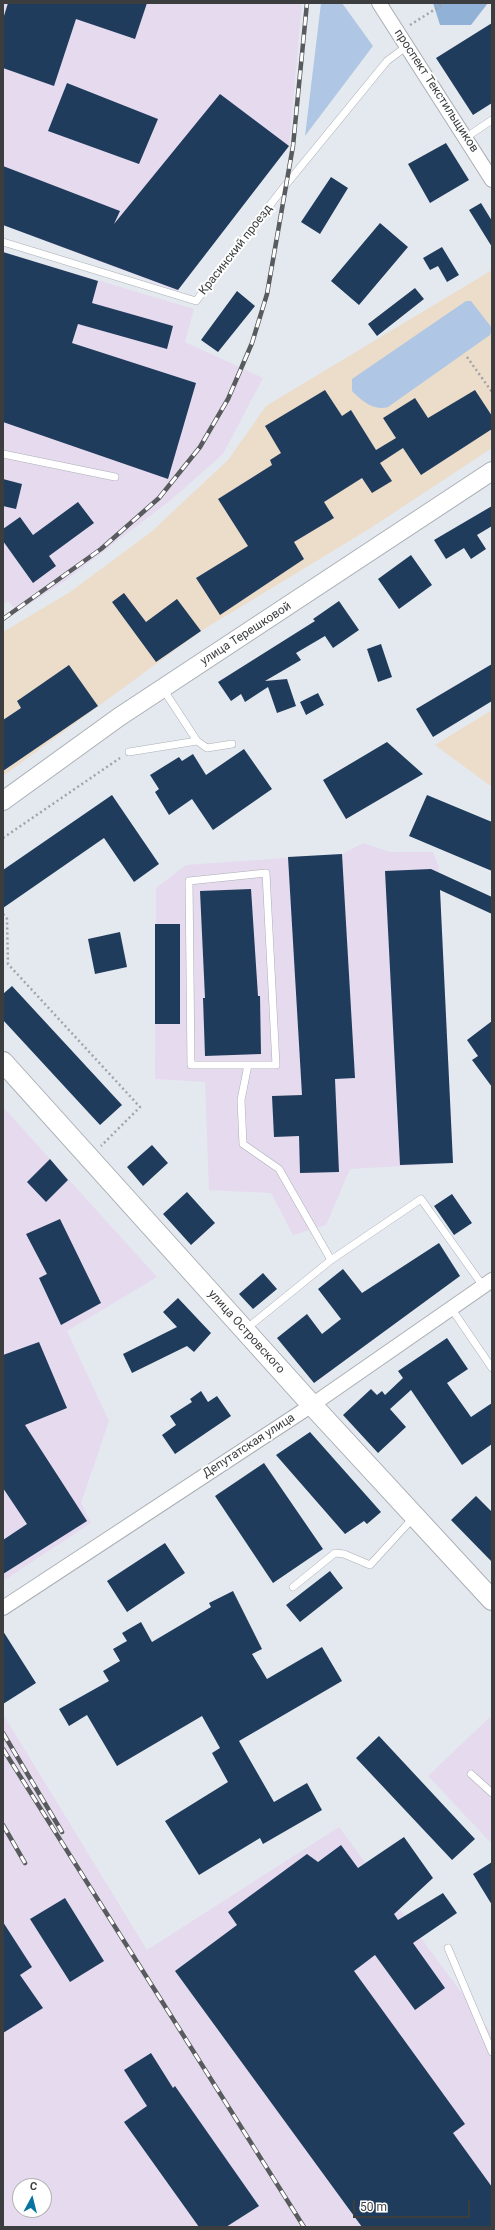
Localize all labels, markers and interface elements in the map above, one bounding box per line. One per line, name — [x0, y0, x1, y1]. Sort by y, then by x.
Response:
street label: проспект Текстильщиков — [391, 27, 481, 155]
street label: Красинский проезд — [196, 202, 276, 298]
street label: улица Терешковой — [198, 599, 294, 669]
street label: улица Островского — [205, 1287, 287, 1377]
street label: Депутатская улица — [200, 1411, 298, 1481]
north arrow — [12, 2178, 52, 2218]
text: С — [29, 2180, 38, 2193]
scale bar — [355, 2192, 472, 2218]
text: 50 m — [360, 2200, 387, 2214]

